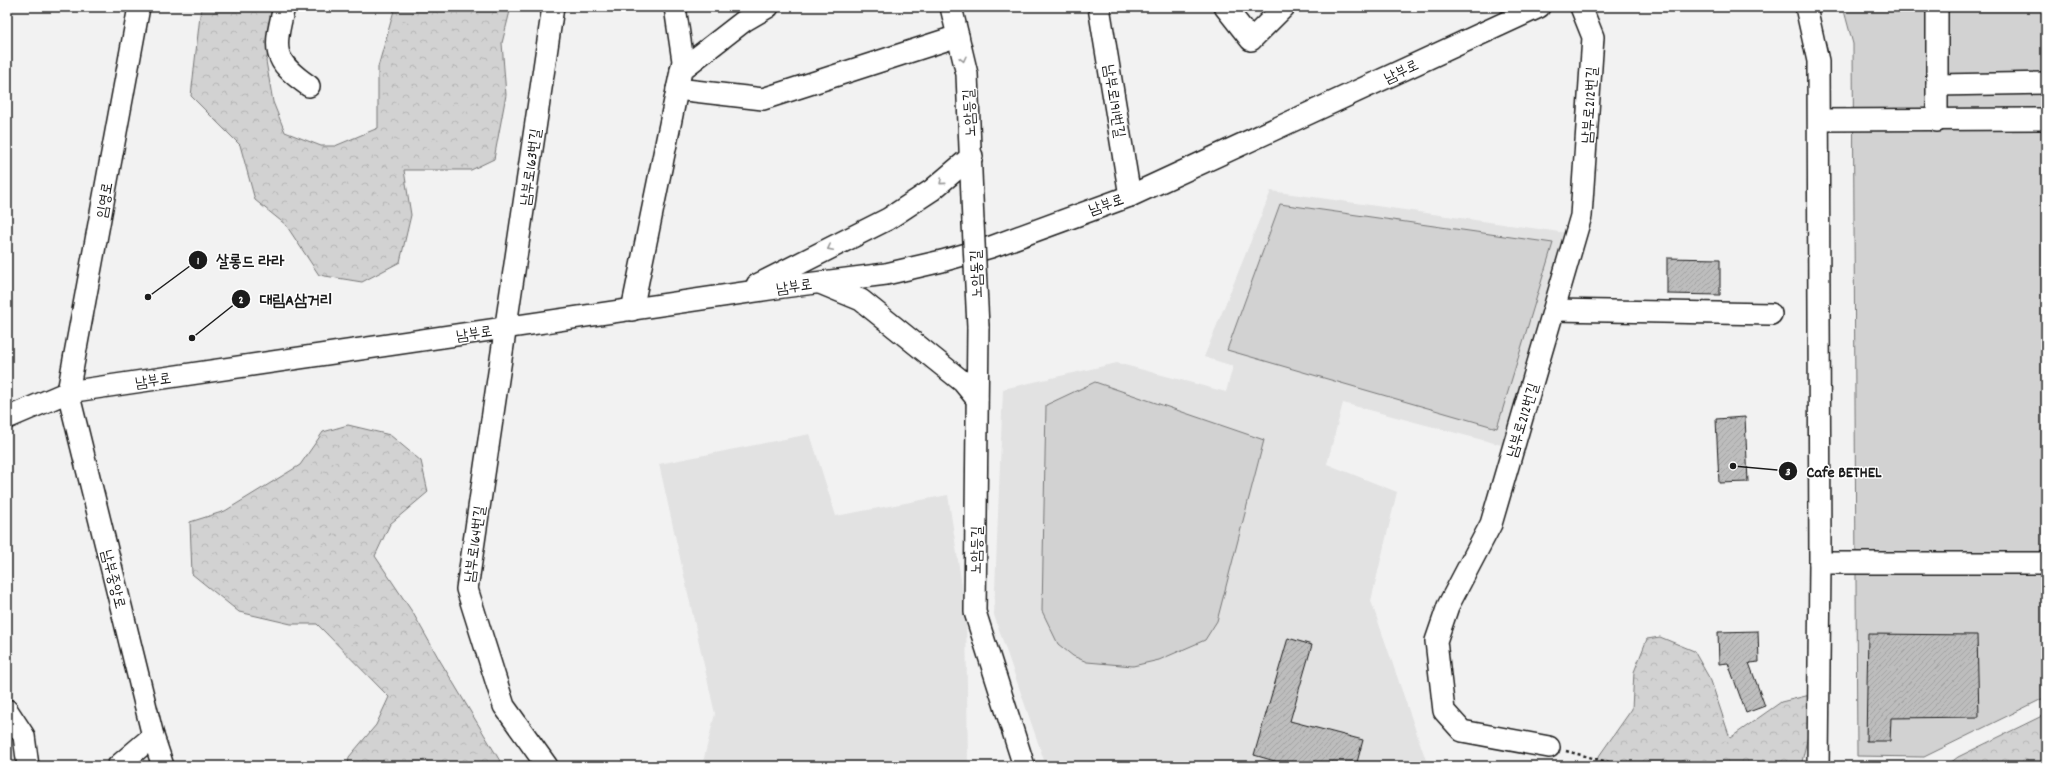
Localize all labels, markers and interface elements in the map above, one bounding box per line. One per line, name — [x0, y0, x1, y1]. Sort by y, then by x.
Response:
one-way arrow — [959, 55, 967, 62]
street label: 남부로 — [1381, 55, 1423, 90]
street label: 남부로191번길 — [1096, 63, 1130, 139]
street label: 남부로212번길 — [1577, 66, 1605, 144]
street label: 노암등길 — [959, 88, 983, 138]
street label: 남부로163번길 — [516, 127, 548, 207]
one-way arrow — [939, 177, 947, 184]
street label: 임영로 — [92, 181, 120, 220]
street label: 남부로 — [1086, 190, 1127, 222]
one-way arrow — [827, 243, 835, 251]
callout: 살롱드 라라 — [188, 246, 292, 274]
street label: 노암동길 — [966, 249, 990, 298]
text: 살롱드 라라 — [216, 251, 285, 274]
text: 1 — [197, 253, 200, 270]
street label: 남부로 — [775, 275, 814, 301]
callout: 대림A삼거리 — [231, 285, 340, 313]
text: 대림A삼거리 — [259, 290, 333, 313]
text: 2 — [238, 292, 244, 309]
street label: 남부로 — [455, 322, 494, 348]
street label: 남부로 — [134, 369, 173, 395]
street label: 남부로212번길 — [1502, 381, 1546, 460]
callout: Cafe BETHEL — [1778, 457, 1889, 485]
text: Cafe BETHEL — [1807, 462, 1882, 485]
text: 3 — [1785, 464, 1791, 481]
street label: 남부로164번길 — [460, 505, 492, 584]
street label: 노암등길 — [967, 526, 989, 574]
street label: 남부중앙로 — [94, 548, 130, 611]

